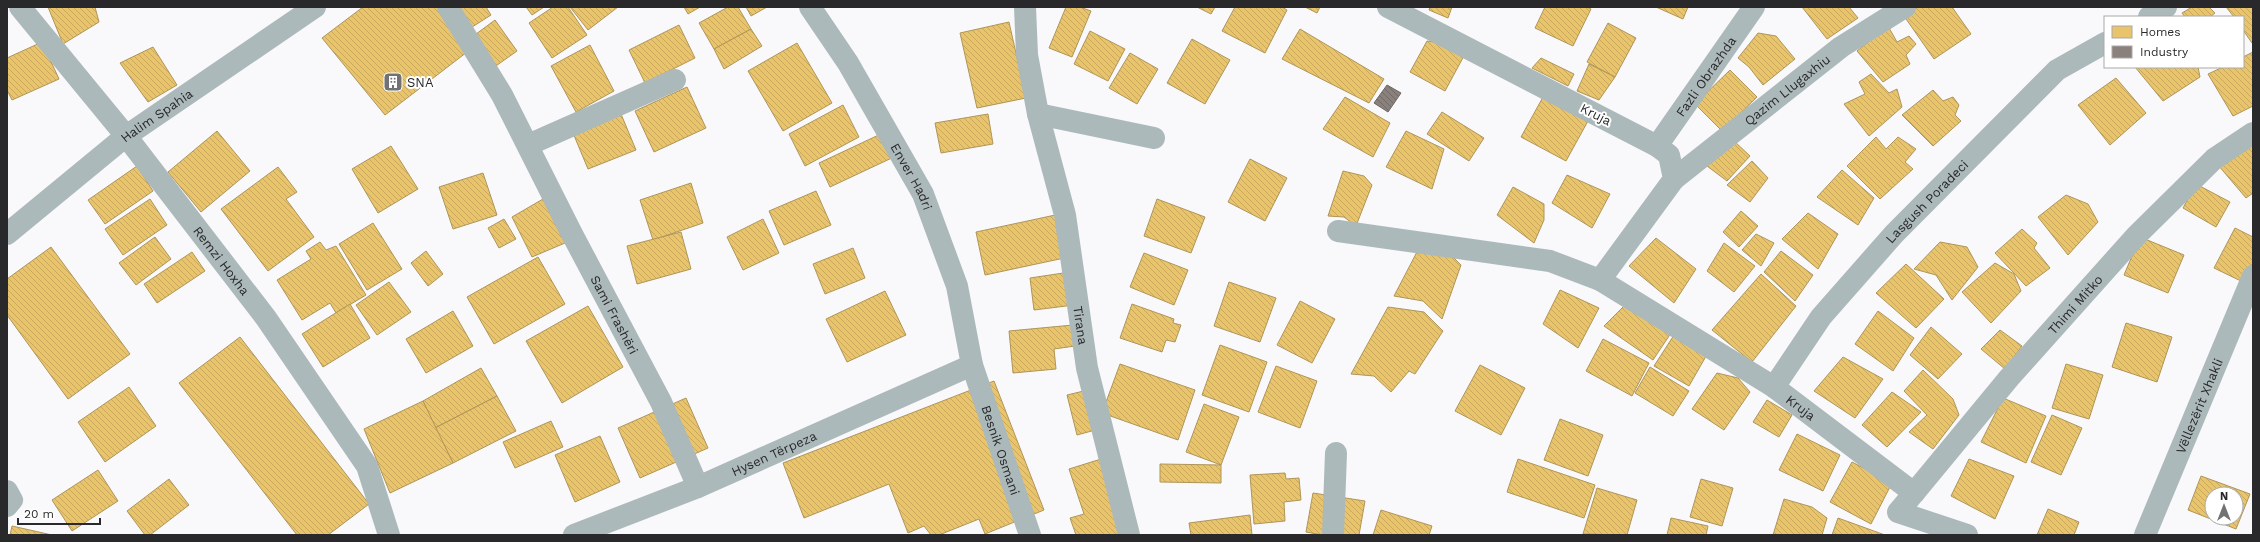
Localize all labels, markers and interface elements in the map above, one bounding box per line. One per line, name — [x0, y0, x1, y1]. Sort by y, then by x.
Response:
legend — [2104, 16, 2244, 68]
text: Homes — [2140, 25, 2181, 39]
street label: Fazli Obrazhda — [1673, 33, 1740, 120]
text: Industry — [2140, 45, 2189, 59]
street label: Qazim Llugaxhiu — [1741, 52, 1833, 129]
building icon: SNA — [382, 71, 404, 93]
place label: SNA — [407, 75, 434, 90]
street label: Halim Spahia — [118, 85, 196, 145]
street label: Kruja — [1578, 100, 1614, 129]
street label: Enver Hadri — [888, 141, 935, 212]
street label: Lasgush Poradeci — [1883, 157, 1971, 246]
street label: Remzi Hoxha — [190, 223, 253, 299]
street label: Thimi Mitko — [2045, 272, 2106, 337]
street label: Sami Frashëri — [587, 273, 641, 357]
street label: Tirana — [1070, 305, 1091, 346]
street label: Vëllezërit Xhakli — [2173, 356, 2226, 456]
street label: Kruja — [1783, 392, 1819, 424]
street label: Besnik Osmani — [978, 403, 1023, 497]
street label: Hysen Tërpeza — [729, 428, 820, 479]
north arrow — [2204, 486, 2244, 526]
text: N — [2220, 490, 2228, 503]
scale bar — [18, 500, 100, 526]
text: 20 m — [24, 507, 54, 521]

